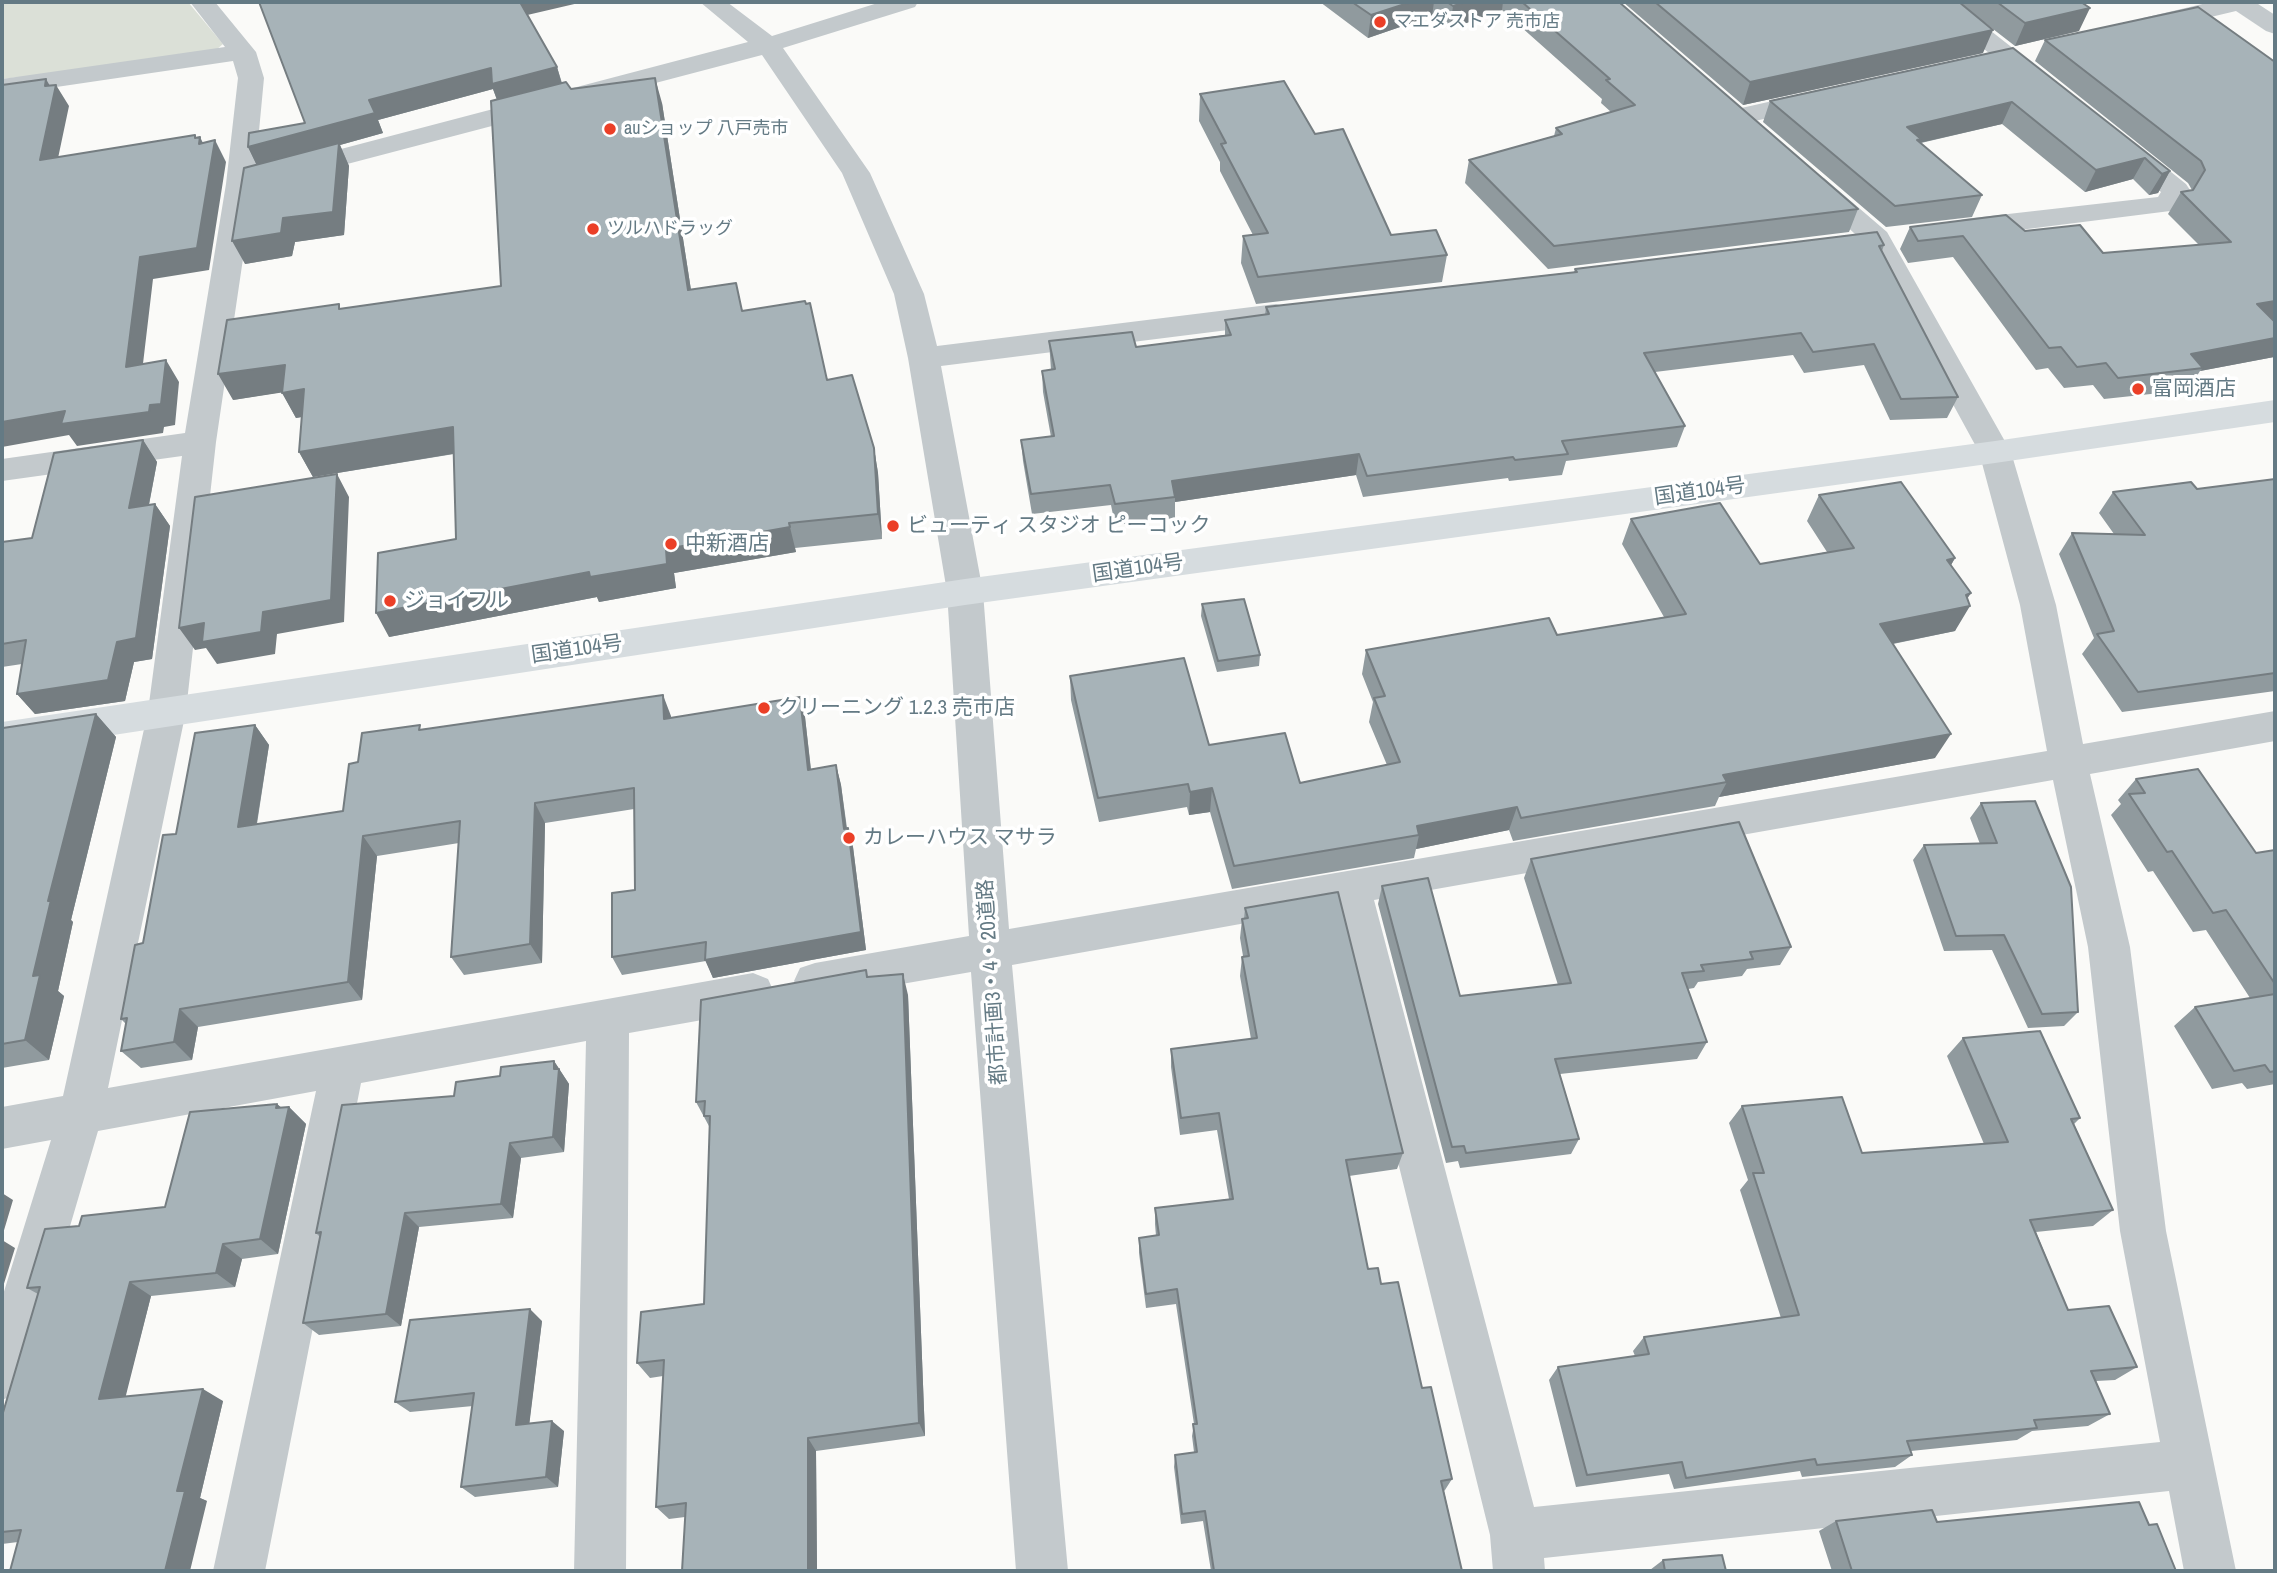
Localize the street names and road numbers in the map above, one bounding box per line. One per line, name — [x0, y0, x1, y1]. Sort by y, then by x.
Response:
street label: 国道104号 — [1653, 473, 1747, 511]
street label: 国道104号 — [1091, 550, 1185, 588]
street label: 国道104号 — [530, 631, 624, 669]
street label: 都市計画3・4・20道路 — [973, 878, 1013, 1086]

